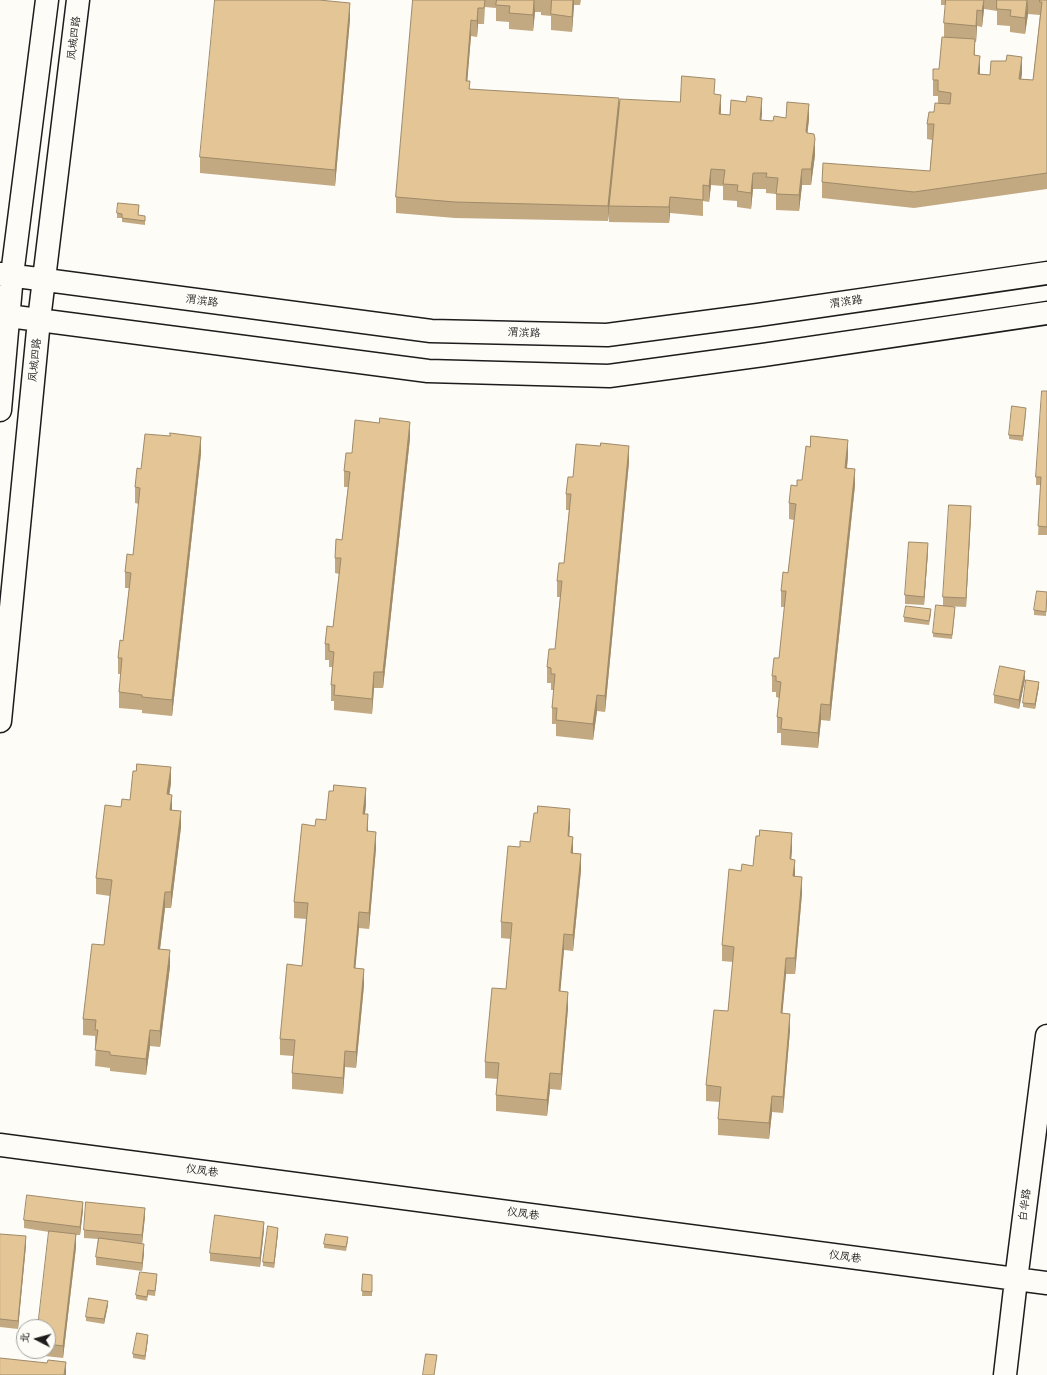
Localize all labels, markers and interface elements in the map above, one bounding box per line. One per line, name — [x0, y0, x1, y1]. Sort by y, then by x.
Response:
street label: 凤城四路 — [65, 15, 83, 61]
street label: 渭滨路 — [185, 292, 219, 310]
street label: 渭滨路 — [829, 293, 863, 311]
street label: 渭滨路 — [507, 326, 541, 340]
street label: 凤城四路 — [26, 337, 44, 383]
street label: 仪凤巷 — [185, 1162, 219, 1180]
street label: 白华路 — [1016, 1188, 1034, 1222]
street label: 仪凤巷 — [506, 1205, 540, 1223]
street label: 仪凤巷 — [828, 1248, 862, 1266]
north arrow — [16, 1319, 56, 1359]
text: 北 — [18, 1332, 32, 1344]

